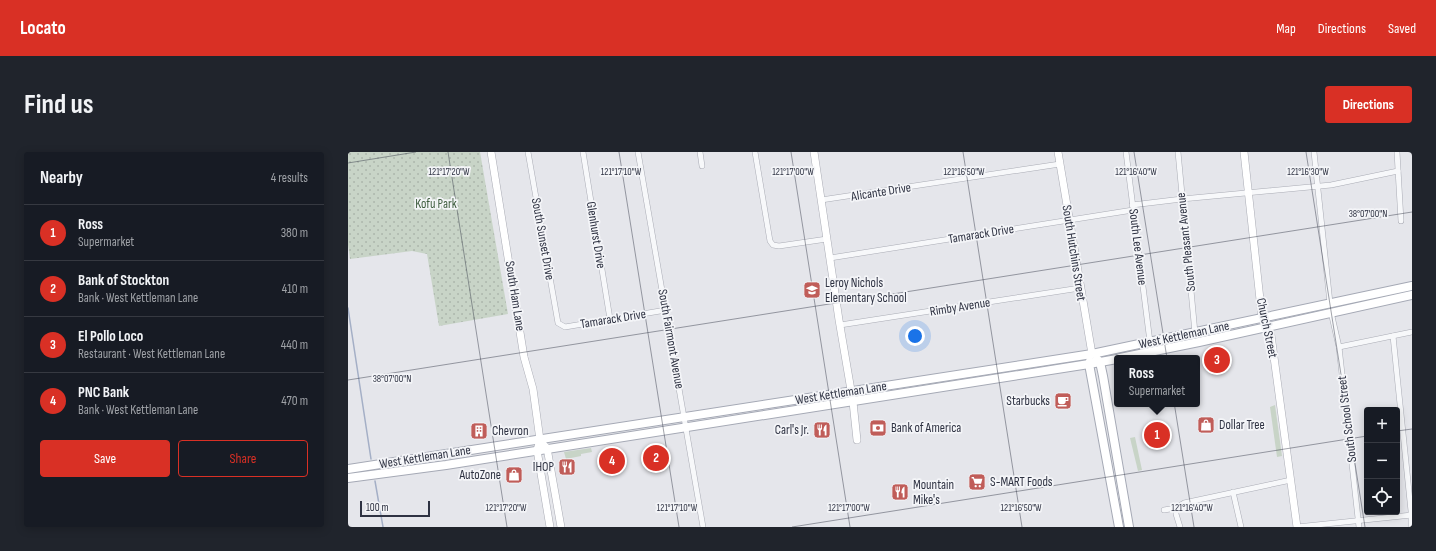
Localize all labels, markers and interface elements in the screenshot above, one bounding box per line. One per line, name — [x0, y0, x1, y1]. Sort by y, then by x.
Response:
text: Locato — [20, 17, 66, 40]
text: Map — [1276, 20, 1296, 37]
text: Directions — [1318, 20, 1366, 37]
text: Saved — [1388, 20, 1416, 37]
button: Directions — [1325, 86, 1412, 123]
text: Find us — [24, 88, 93, 121]
text: 121°17'20"W — [428, 166, 470, 178]
text: 121°17'10"W — [601, 166, 642, 178]
text: 121°17'00"W — [772, 166, 814, 178]
text: 121°16'50"W — [943, 166, 985, 178]
text: 121°16'40"W — [1115, 166, 1157, 178]
text: 121°16'30"W — [1287, 166, 1329, 178]
text: Nearby — [40, 168, 83, 188]
text: 4 results — [271, 170, 308, 186]
street label: Alicante Drive — [849, 179, 912, 205]
street label: South Pleasant Avenue — [1173, 192, 1199, 292]
park label: Kofu Park — [415, 196, 457, 212]
street label: South Sunset Drive — [528, 197, 558, 281]
street label: Glenhurst Drive — [583, 200, 609, 270]
street label: South Hutchins Street — [1059, 204, 1089, 302]
street label: South Lee Avenue — [1125, 208, 1151, 286]
text: 38°07'00"N — [1349, 208, 1387, 220]
text: Ross — [78, 215, 103, 234]
street label: Tamarack Drive — [947, 221, 1015, 247]
text: 1 — [50, 225, 56, 241]
text: 380 m — [281, 225, 308, 241]
text: Supermarket — [78, 234, 134, 250]
street label: South Ham Lane — [502, 260, 528, 332]
text: Bank of Stockton — [78, 271, 169, 290]
place label: Leroy Nichols Elementary School — [825, 275, 907, 306]
school or university icon: Leroy Nichols Elementary School — [802, 280, 822, 300]
text: 2 — [50, 281, 56, 297]
text: 410 m — [282, 281, 308, 297]
street label: South Fairmont Avenue — [654, 288, 688, 390]
text: Bank · West Kettleman Lane — [78, 290, 198, 306]
street label: Rimby Avenue — [929, 294, 991, 320]
street label: Church Street — [1253, 296, 1281, 360]
street label: Tamarack Drive — [579, 306, 647, 332]
street label: West Kettleman Lane — [1137, 318, 1231, 352]
your location — [905, 326, 925, 346]
text: El Pollo Loco — [78, 327, 143, 346]
text: 3 — [50, 337, 56, 353]
text: 440 m — [281, 337, 308, 353]
pin: 3 — [1204, 345, 1230, 375]
text: Restaurant · West Kettleman Lane — [78, 346, 225, 362]
popup — [1114, 355, 1200, 407]
text: Ross — [1129, 364, 1154, 383]
text: 38°07'00"N — [373, 373, 411, 385]
street label: South School Street — [1334, 375, 1360, 463]
street label: West Kettleman Lane — [794, 378, 888, 408]
text: PNC Bank — [78, 383, 129, 402]
text: Supermarket — [1129, 383, 1185, 399]
cafe icon: Starbucks — [1053, 391, 1073, 411]
text: 4 — [50, 393, 56, 409]
text: 470 m — [281, 393, 308, 409]
place label: Starbucks — [1006, 393, 1050, 409]
text: Bank · West Kettleman Lane — [78, 402, 198, 418]
map controls — [1364, 407, 1400, 515]
button: + — [1364, 407, 1400, 443]
shop icon: Dollar Tree — [1196, 415, 1216, 435]
place label: Dollar Tree — [1219, 417, 1265, 433]
bank icon: Bank of America — [868, 418, 888, 438]
restaurant icon: Carl's Jr. — [812, 420, 832, 440]
place label: Bank of America — [891, 420, 961, 436]
pin: 1 — [1144, 420, 1170, 450]
building icon: Chevron — [469, 421, 489, 441]
place label: Carl's Jr. — [775, 422, 809, 438]
place label: Chevron — [492, 423, 529, 439]
button: Save — [40, 440, 170, 477]
button: Share — [178, 440, 308, 477]
street label: West Kettleman Lane — [378, 442, 472, 472]
pin: 2 — [643, 443, 669, 473]
button: − — [1364, 443, 1400, 479]
pin: 4 — [599, 446, 625, 476]
restaurant icon: IHOP — [557, 457, 577, 477]
place label: IHOP — [533, 459, 554, 475]
shop icon: AutoZone — [504, 465, 524, 485]
place label: AutoZone — [458, 467, 501, 483]
supermarket icon: S-MART Foods — [967, 472, 987, 492]
place label: S-MART Foods — [990, 474, 1053, 490]
place label: Mountain Mike's — [913, 477, 954, 508]
button: locate — [1364, 479, 1400, 515]
restaurant icon: Mountain Mike's — [890, 482, 910, 502]
scale bar — [360, 499, 430, 518]
text: 100 m — [366, 501, 388, 514]
text: 121°17'20"W — [485, 502, 527, 514]
text: 121°17'10"W — [657, 502, 698, 514]
text: 121°17'00"W — [828, 502, 870, 514]
text: 121°16'50"W — [1000, 502, 1042, 514]
text: 121°16'40"W — [1171, 502, 1213, 514]

